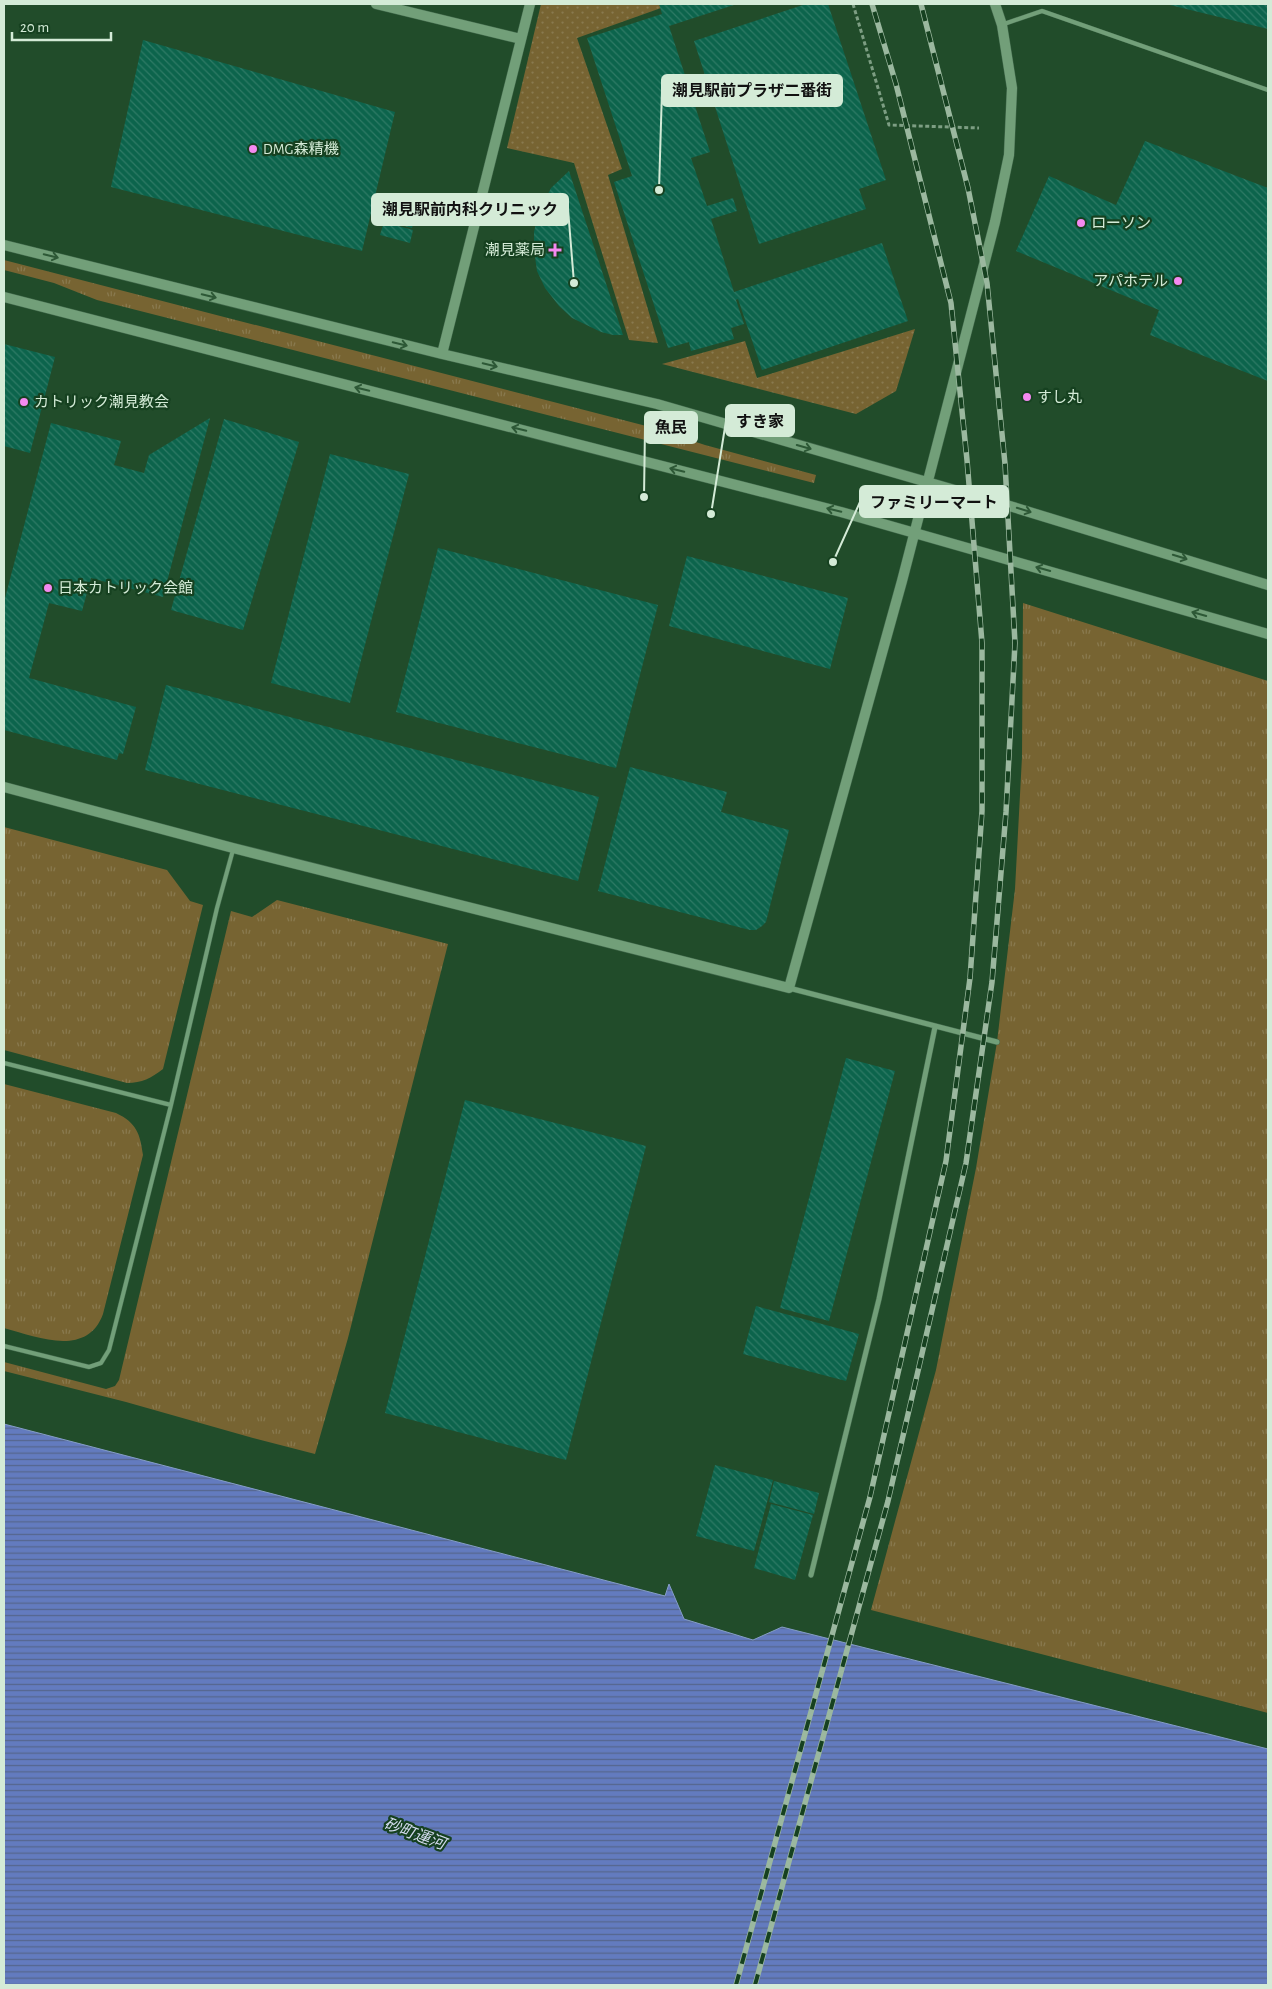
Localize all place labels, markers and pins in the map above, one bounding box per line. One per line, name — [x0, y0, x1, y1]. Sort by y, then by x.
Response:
callout: 潮見駅前プラザ二番街 — [662, 75, 842, 106]
place label: DMG森精機 — [263, 140, 339, 157]
marker: DMG森精機 — [247, 143, 259, 155]
callout: 潮見駅前内科クリニック — [372, 194, 568, 225]
place label: ローソン — [1091, 216, 1151, 231]
marker: ローソン — [1075, 217, 1087, 229]
place label: 潮見薬局 — [485, 242, 545, 258]
marker: 潮見薬局 — [549, 244, 561, 256]
place label: アパホテル — [1093, 274, 1168, 289]
marker: アパホテル — [1172, 275, 1184, 287]
place label: すし丸 — [1037, 389, 1082, 405]
marker: すし丸 — [1021, 391, 1033, 403]
place label: カトリック潮見教会 — [34, 394, 169, 410]
marker: カトリック潮見教会 — [18, 396, 30, 408]
callout: すき家 — [726, 405, 794, 436]
callout: 魚民 — [645, 412, 697, 443]
callout: ファミリーマート — [860, 486, 1008, 517]
place label: 日本カトリック会館 — [58, 580, 193, 596]
marker: 日本カトリック会館 — [42, 582, 54, 594]

